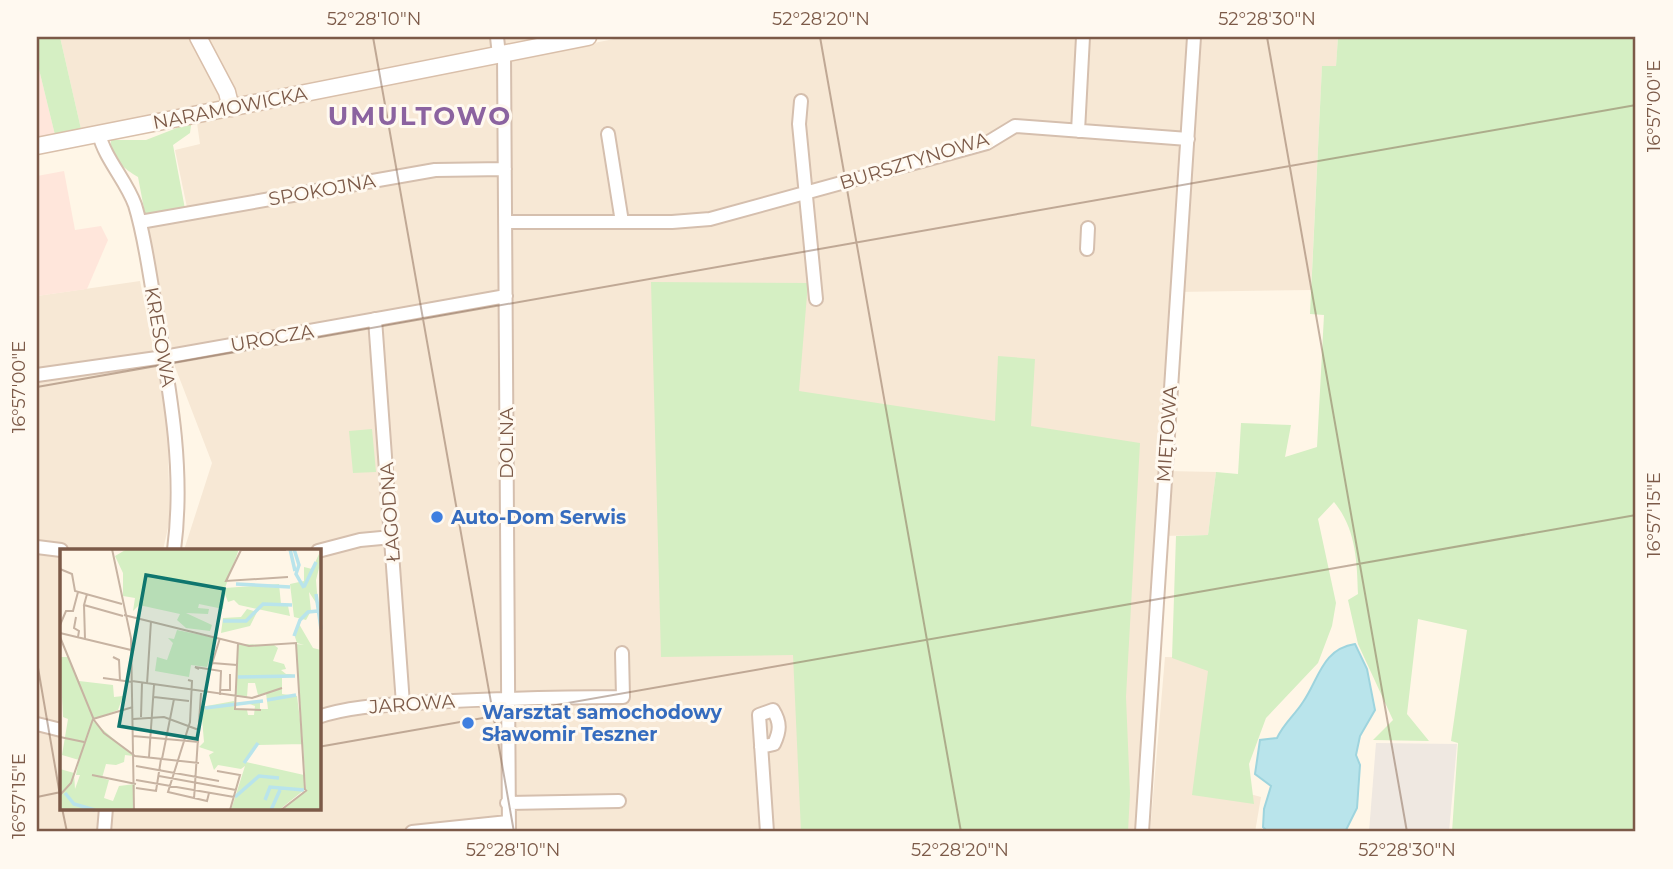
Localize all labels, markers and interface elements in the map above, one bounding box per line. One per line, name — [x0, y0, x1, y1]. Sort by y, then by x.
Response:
text: 52°28'10"N — [327, 8, 421, 30]
text: 52°28'20"N — [772, 8, 870, 30]
text: 52°28'30"N — [1218, 8, 1316, 30]
text: 16°57'00"E — [1643, 60, 1665, 152]
street label: NARAMOWICKA — [151, 82, 310, 134]
district label: UMULTOWO — [328, 100, 512, 132]
street label: BURSZTYNOWA — [837, 127, 992, 195]
street label: SPOKOJNA — [267, 169, 378, 211]
street label: KRESOWA — [140, 285, 180, 389]
street label: UROCZA — [229, 319, 316, 357]
text: 16°57'00"E — [8, 341, 30, 433]
street label: MIĘTOWA — [1152, 384, 1182, 483]
street label: DOLNA — [495, 407, 518, 479]
street label: ŁAGODNA — [375, 461, 405, 563]
text: 16°57'15"E — [1643, 472, 1665, 558]
place label: Auto-Dom Serwis — [450, 506, 626, 529]
marker: Auto-Dom Serwis — [429, 509, 445, 525]
inset map — [60, 549, 320, 810]
street label: JAROWA — [367, 689, 456, 719]
place label: Warsztat samochodowy Sławomir Teszner — [482, 701, 723, 746]
marker: Warsztat samochodowy Sławomir Teszner — [460, 715, 476, 731]
text: 16°57'15"E — [8, 753, 30, 839]
text: 52°28'10"N — [466, 839, 560, 861]
text: 52°28'20"N — [911, 839, 1009, 861]
text: 52°28'30"N — [1358, 839, 1456, 861]

